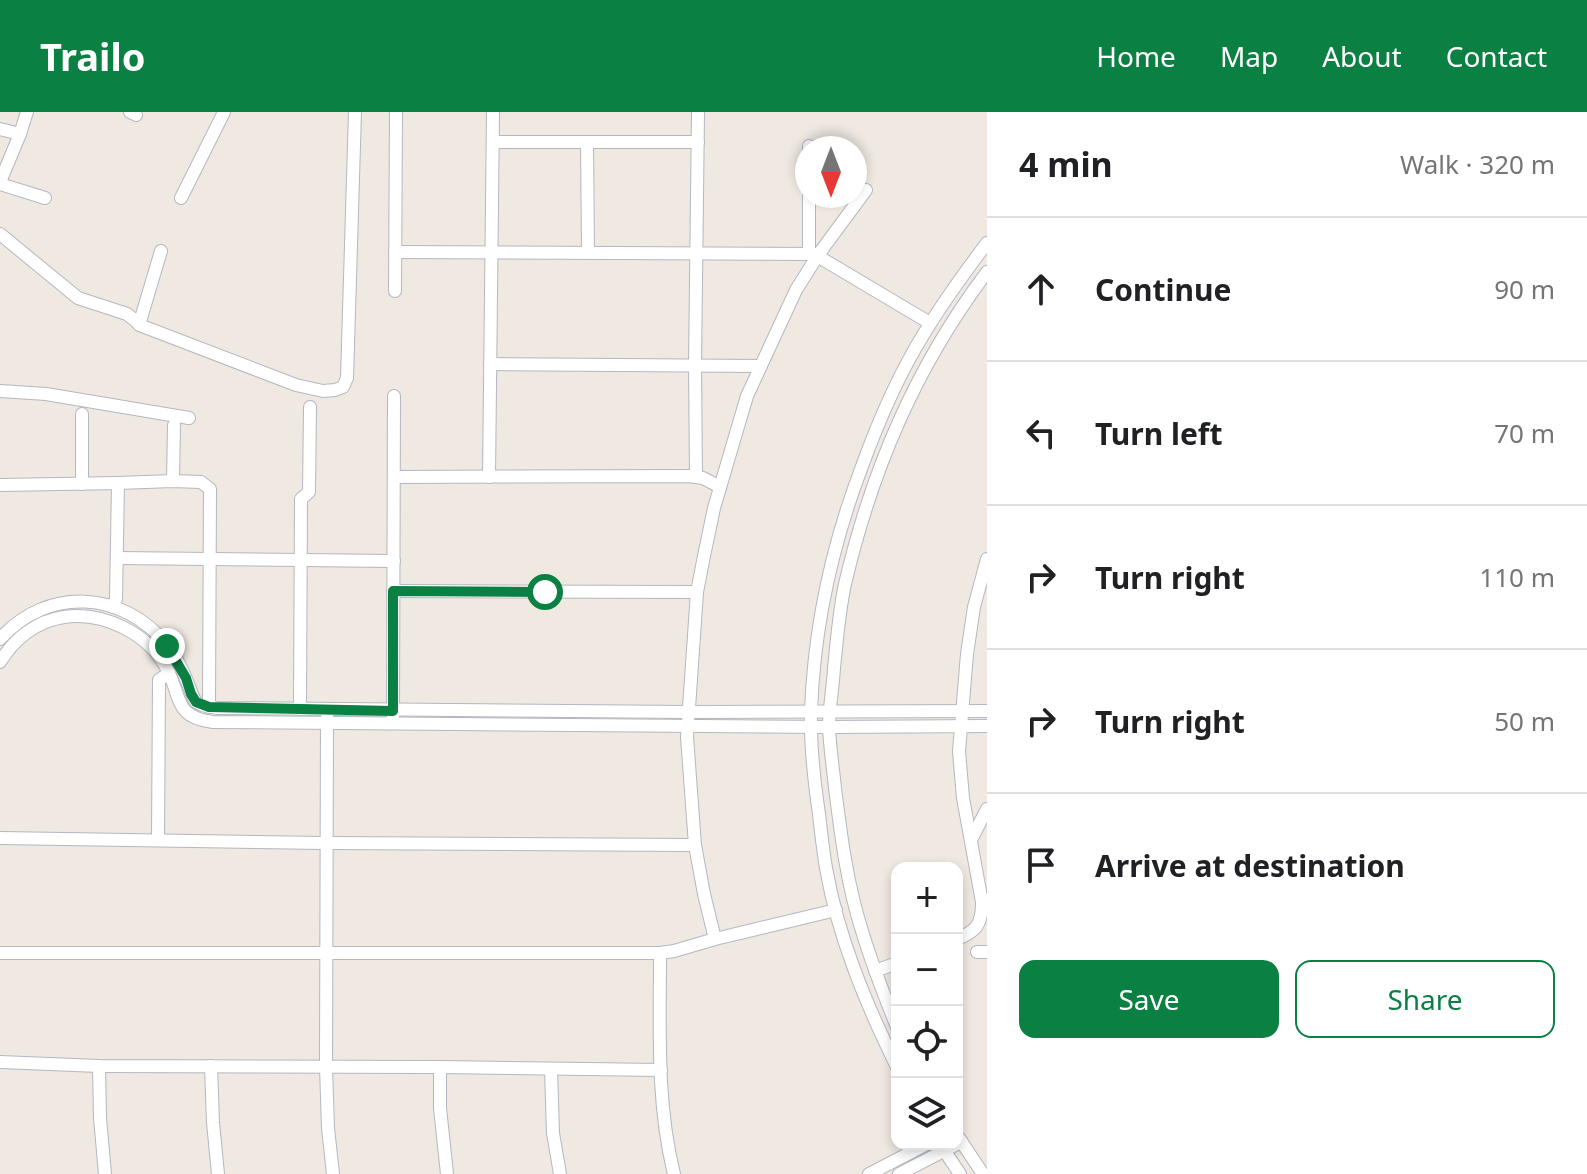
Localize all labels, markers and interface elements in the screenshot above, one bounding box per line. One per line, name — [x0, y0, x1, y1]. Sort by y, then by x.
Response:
text: Trailo — [40, 30, 145, 82]
text: Home — [1096, 37, 1176, 75]
text: Map — [1220, 37, 1278, 75]
text: About — [1322, 37, 1402, 75]
text: Contact — [1446, 37, 1547, 75]
north arrow — [795, 136, 867, 208]
text: 4 min — [1019, 141, 1113, 187]
text: Walk · 320 m — [1400, 146, 1555, 182]
icon: ahead — [1019, 267, 1063, 311]
text: Continue — [1095, 269, 1231, 310]
text: 90 m — [1494, 271, 1555, 307]
icon: left — [1019, 411, 1063, 455]
text: Turn left — [1095, 413, 1223, 454]
text: 70 m — [1494, 415, 1555, 451]
icon: right — [1019, 555, 1063, 599]
text: Turn right — [1095, 557, 1245, 598]
text: 110 m — [1479, 559, 1555, 595]
route start — [527, 574, 563, 610]
route end — [149, 628, 185, 664]
icon: right — [1019, 699, 1063, 743]
text: Turn right — [1095, 701, 1245, 742]
text: 50 m — [1494, 703, 1555, 739]
icon: arrive — [1019, 843, 1063, 887]
text: Arrive at destination — [1095, 845, 1405, 886]
map controls — [891, 862, 963, 1150]
button: + — [891, 862, 963, 934]
button: − — [891, 934, 963, 1006]
button: Save — [1019, 960, 1279, 1038]
button: Share — [1295, 960, 1555, 1038]
button: locate — [891, 1006, 963, 1078]
button: layers — [891, 1078, 963, 1150]

